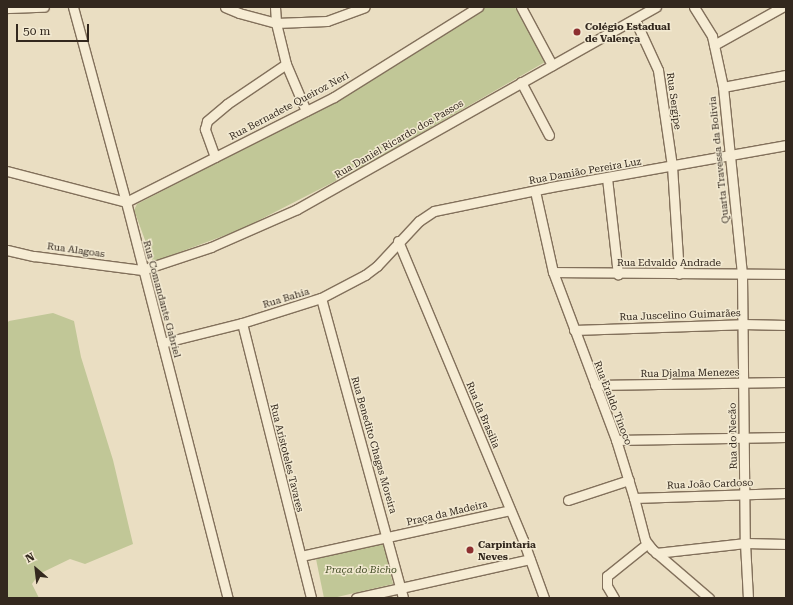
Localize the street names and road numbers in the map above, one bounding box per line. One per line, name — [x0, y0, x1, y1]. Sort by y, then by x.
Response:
street label: Rua Bernadete Queiroz Neri — [227, 69, 351, 143]
street label: Rua Sergipe — [664, 72, 684, 130]
street label: Quarta Travessa da Bolivia — [706, 96, 732, 224]
street label: Rua Daniel Ricardo dos Passos — [332, 97, 466, 181]
street label: Rua Damião Pereira Luz — [528, 155, 642, 187]
street label: Rua Comandante Gabriel — [141, 239, 183, 359]
street label: Rua Alagoas — [46, 240, 106, 260]
street label: Rua Edvaldo Andrade — [617, 257, 721, 269]
street label: Rua Bahia — [261, 285, 311, 311]
street label: Rua Juscelino Guimarães — [619, 307, 741, 323]
street label: Rua Eraldo Tinoco — [591, 359, 635, 447]
street label: Rua Djalma Menezes — [640, 366, 740, 380]
street label: Rua Benedito Chagas Moreira — [349, 375, 399, 515]
street label: Rua da Brasilia — [464, 380, 502, 450]
street label: Rua Aristoteles Tavares — [268, 403, 306, 513]
street label: Rua do Necão — [726, 403, 740, 469]
street label: Rua João Cardoso — [667, 476, 753, 492]
street label: Praça da Madeira — [405, 498, 489, 528]

